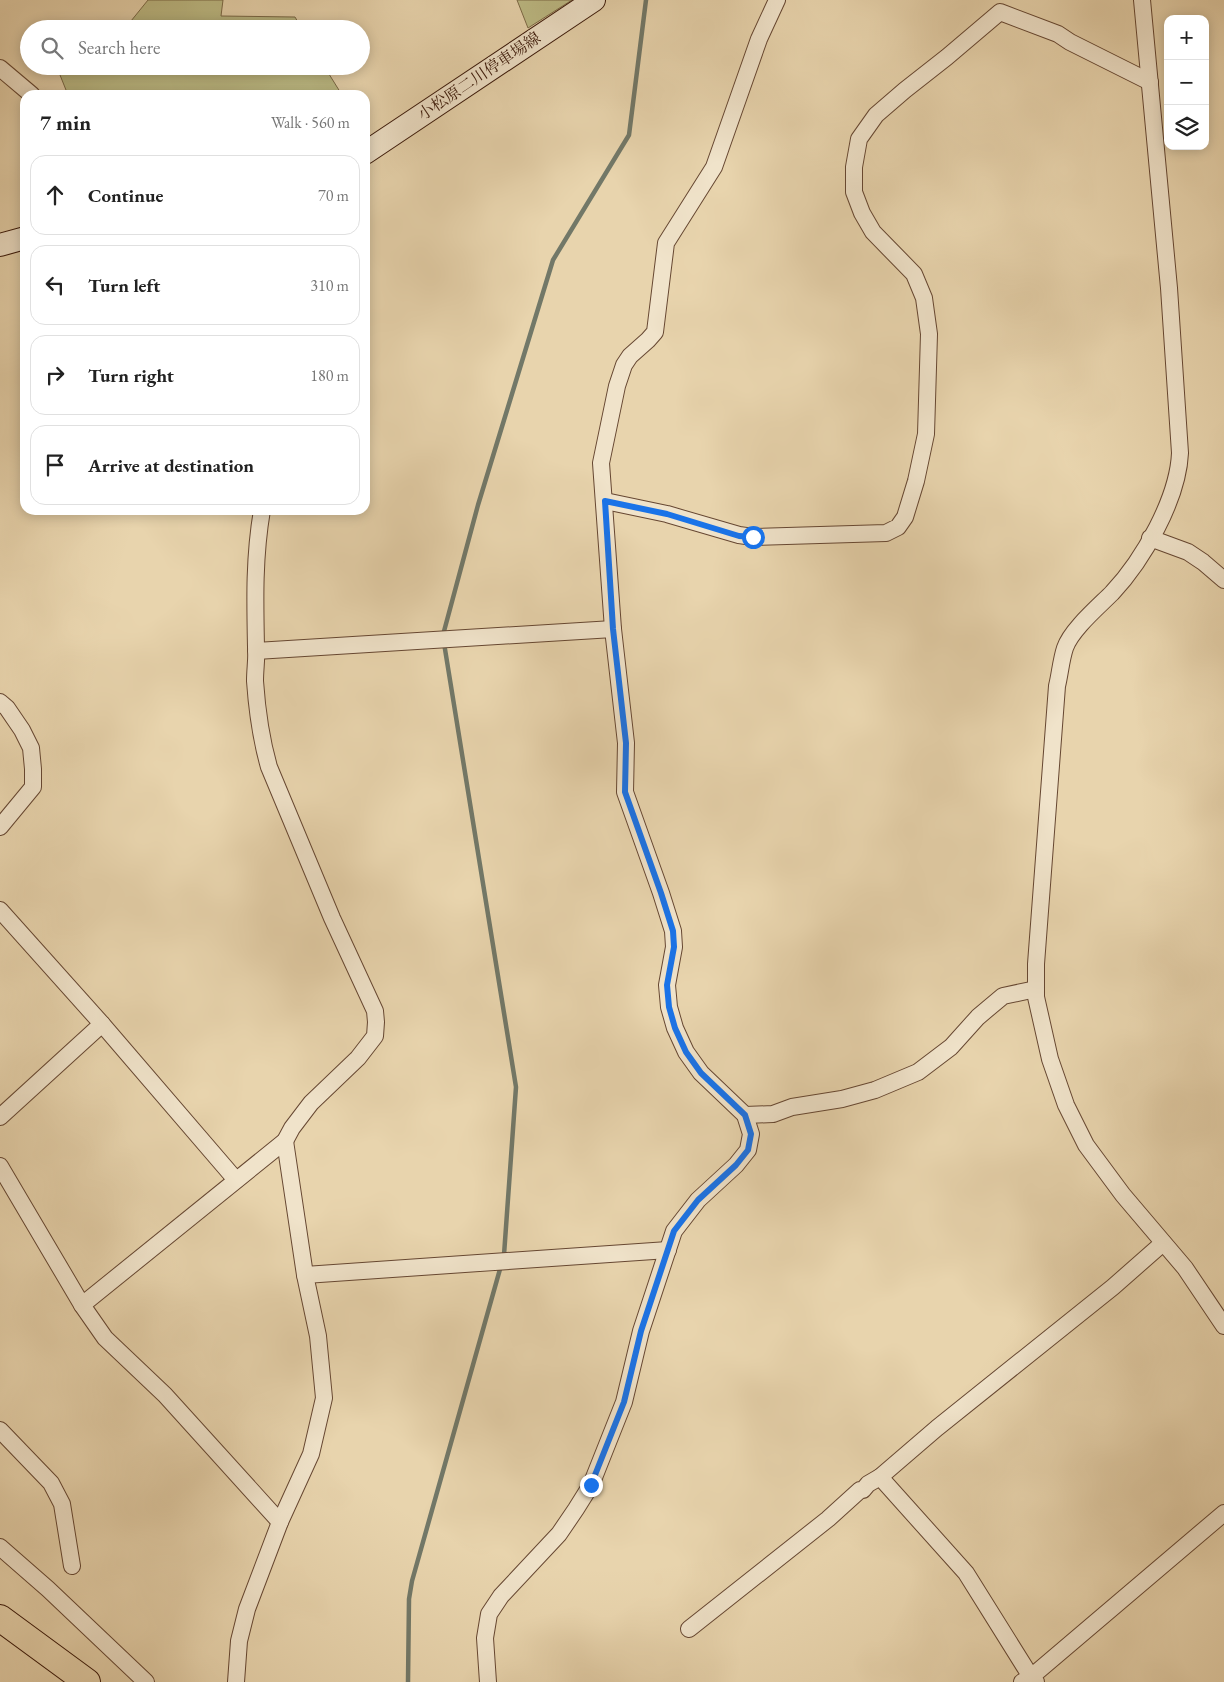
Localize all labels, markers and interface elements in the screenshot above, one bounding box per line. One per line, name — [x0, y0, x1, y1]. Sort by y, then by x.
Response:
map controls — [1164, 15, 1209, 150]
button: + — [1164, 15, 1209, 60]
search box — [20, 20, 370, 75]
street label: 小松原二川停車場線 — [413, 27, 545, 125]
icon: search — [38, 34, 66, 62]
text: Search here — [78, 35, 160, 60]
button: − — [1164, 60, 1209, 105]
button: layers — [1164, 105, 1209, 150]
text: 7 min — [40, 109, 91, 136]
text: Walk · 560 m — [271, 112, 350, 133]
icon: ahead — [41, 181, 69, 209]
text: Continue — [88, 183, 163, 208]
text: 70 m — [318, 185, 349, 206]
icon: left — [41, 271, 69, 299]
text: Turn left — [88, 273, 160, 298]
text: 310 m — [310, 275, 349, 296]
icon: right — [41, 361, 69, 389]
text: Turn right — [88, 363, 174, 388]
text: 180 m — [310, 365, 349, 386]
icon: arrive — [41, 451, 69, 479]
text: Arrive at destination — [88, 453, 254, 478]
route start — [742, 526, 765, 549]
route end — [580, 1474, 603, 1497]

